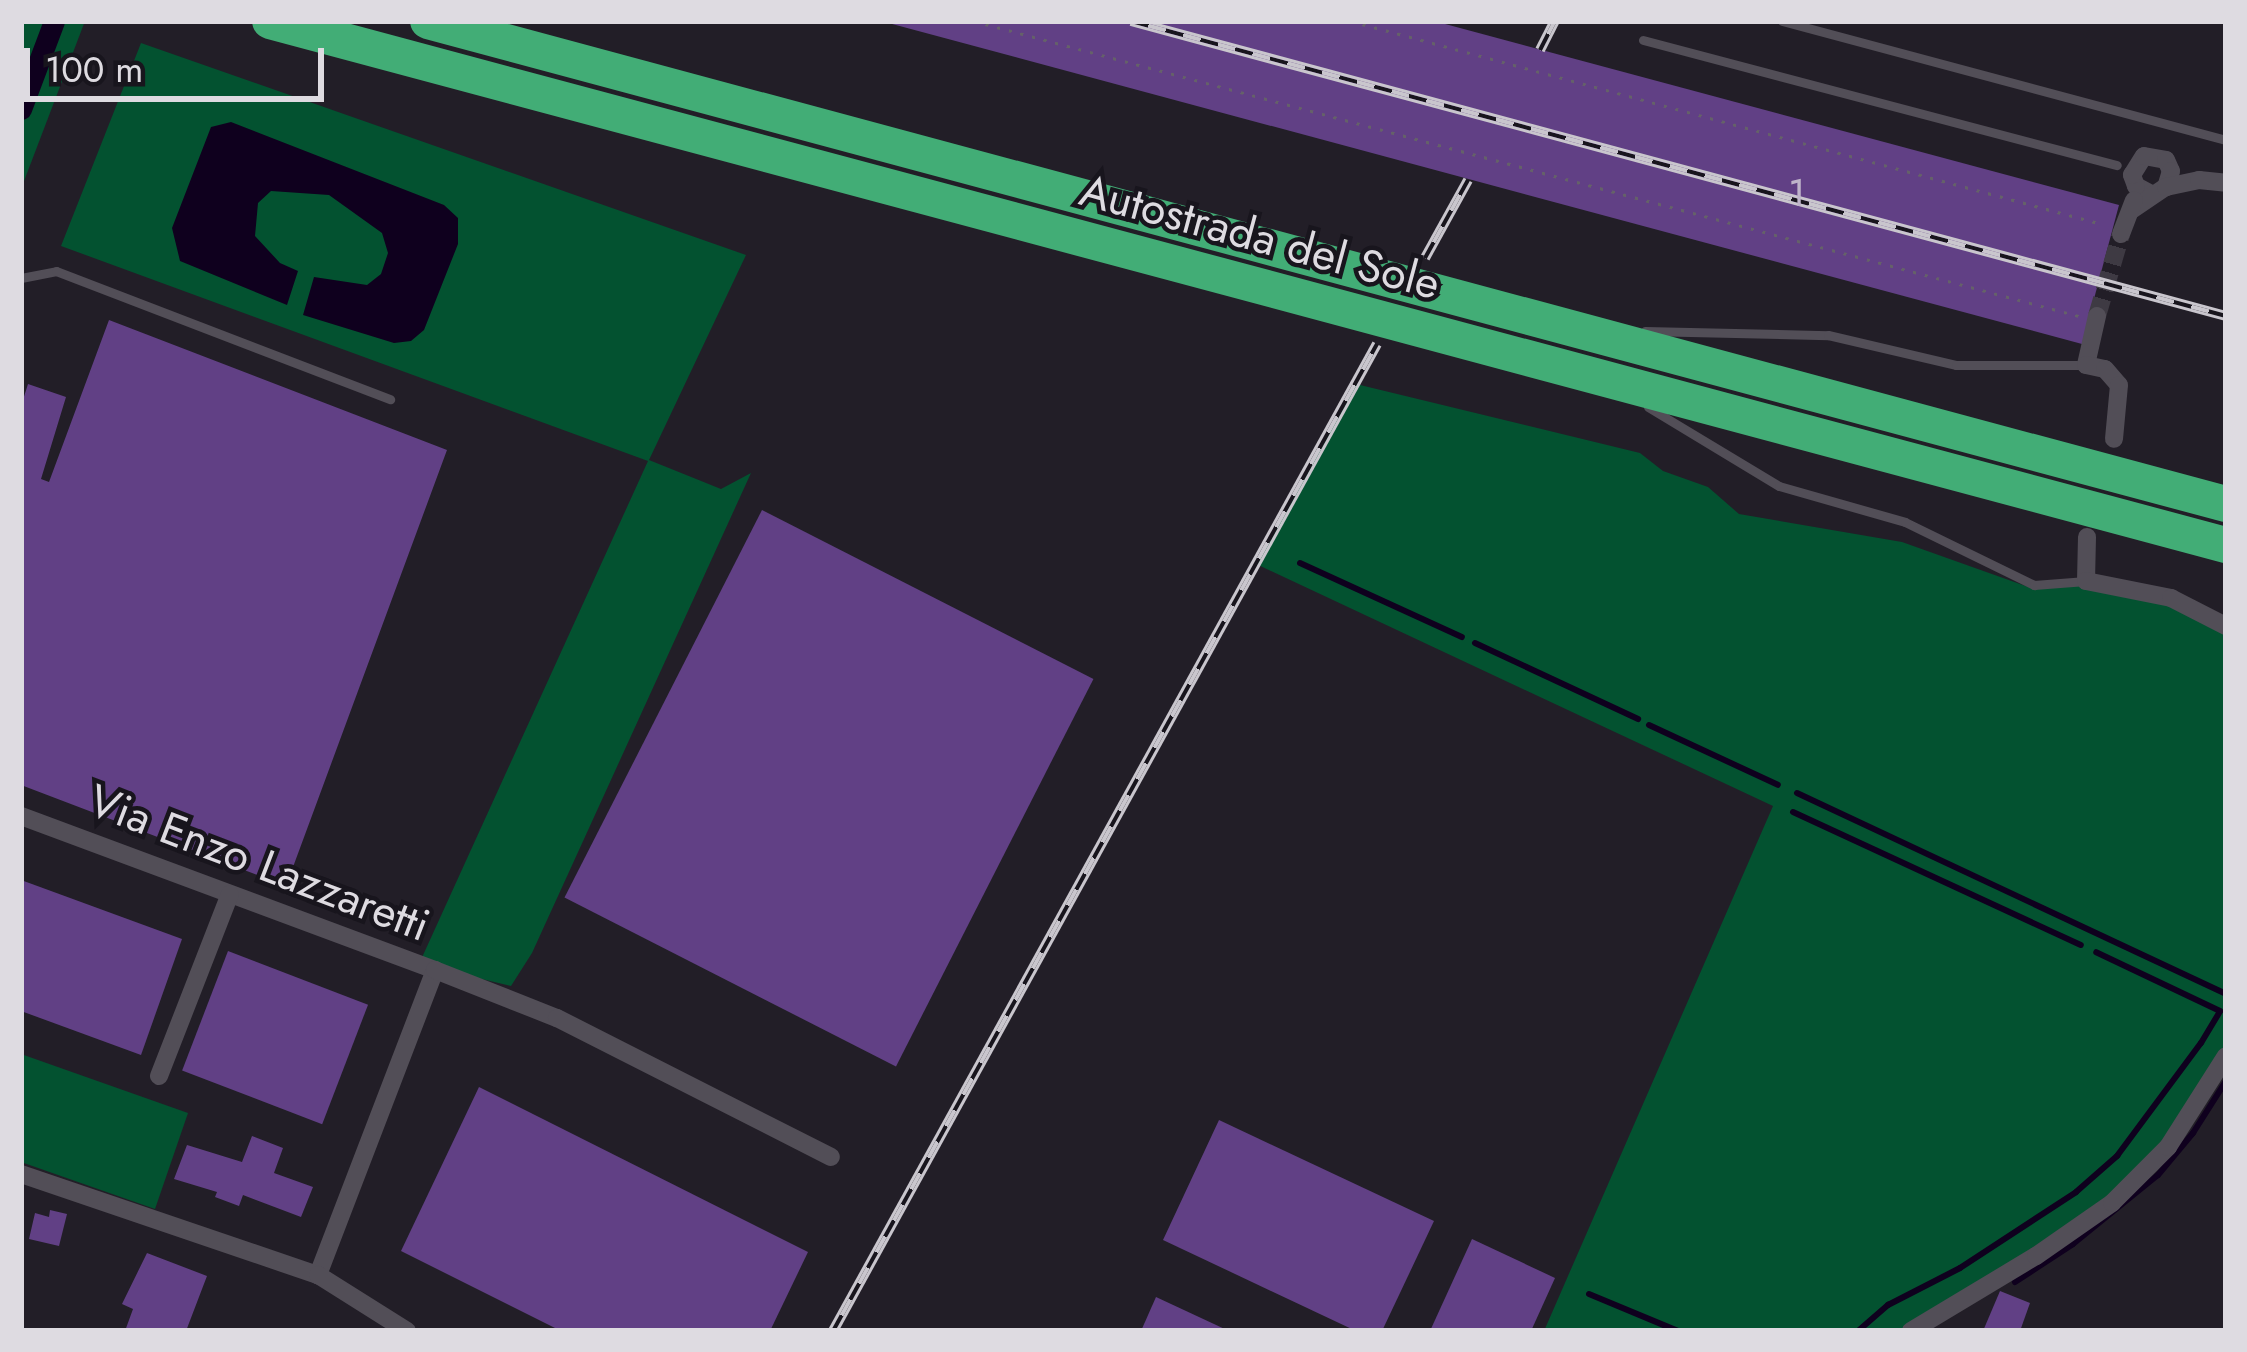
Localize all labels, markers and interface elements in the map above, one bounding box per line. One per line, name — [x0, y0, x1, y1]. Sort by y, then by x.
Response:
scale bar — [30, 24, 330, 98]
text: 100 m — [45, 43, 143, 95]
street label: Autostrada del Sole — [1074, 163, 1446, 311]
house number: 1 — [1788, 170, 1806, 216]
street label: Via Enzo Lazzaretti — [81, 773, 437, 953]

